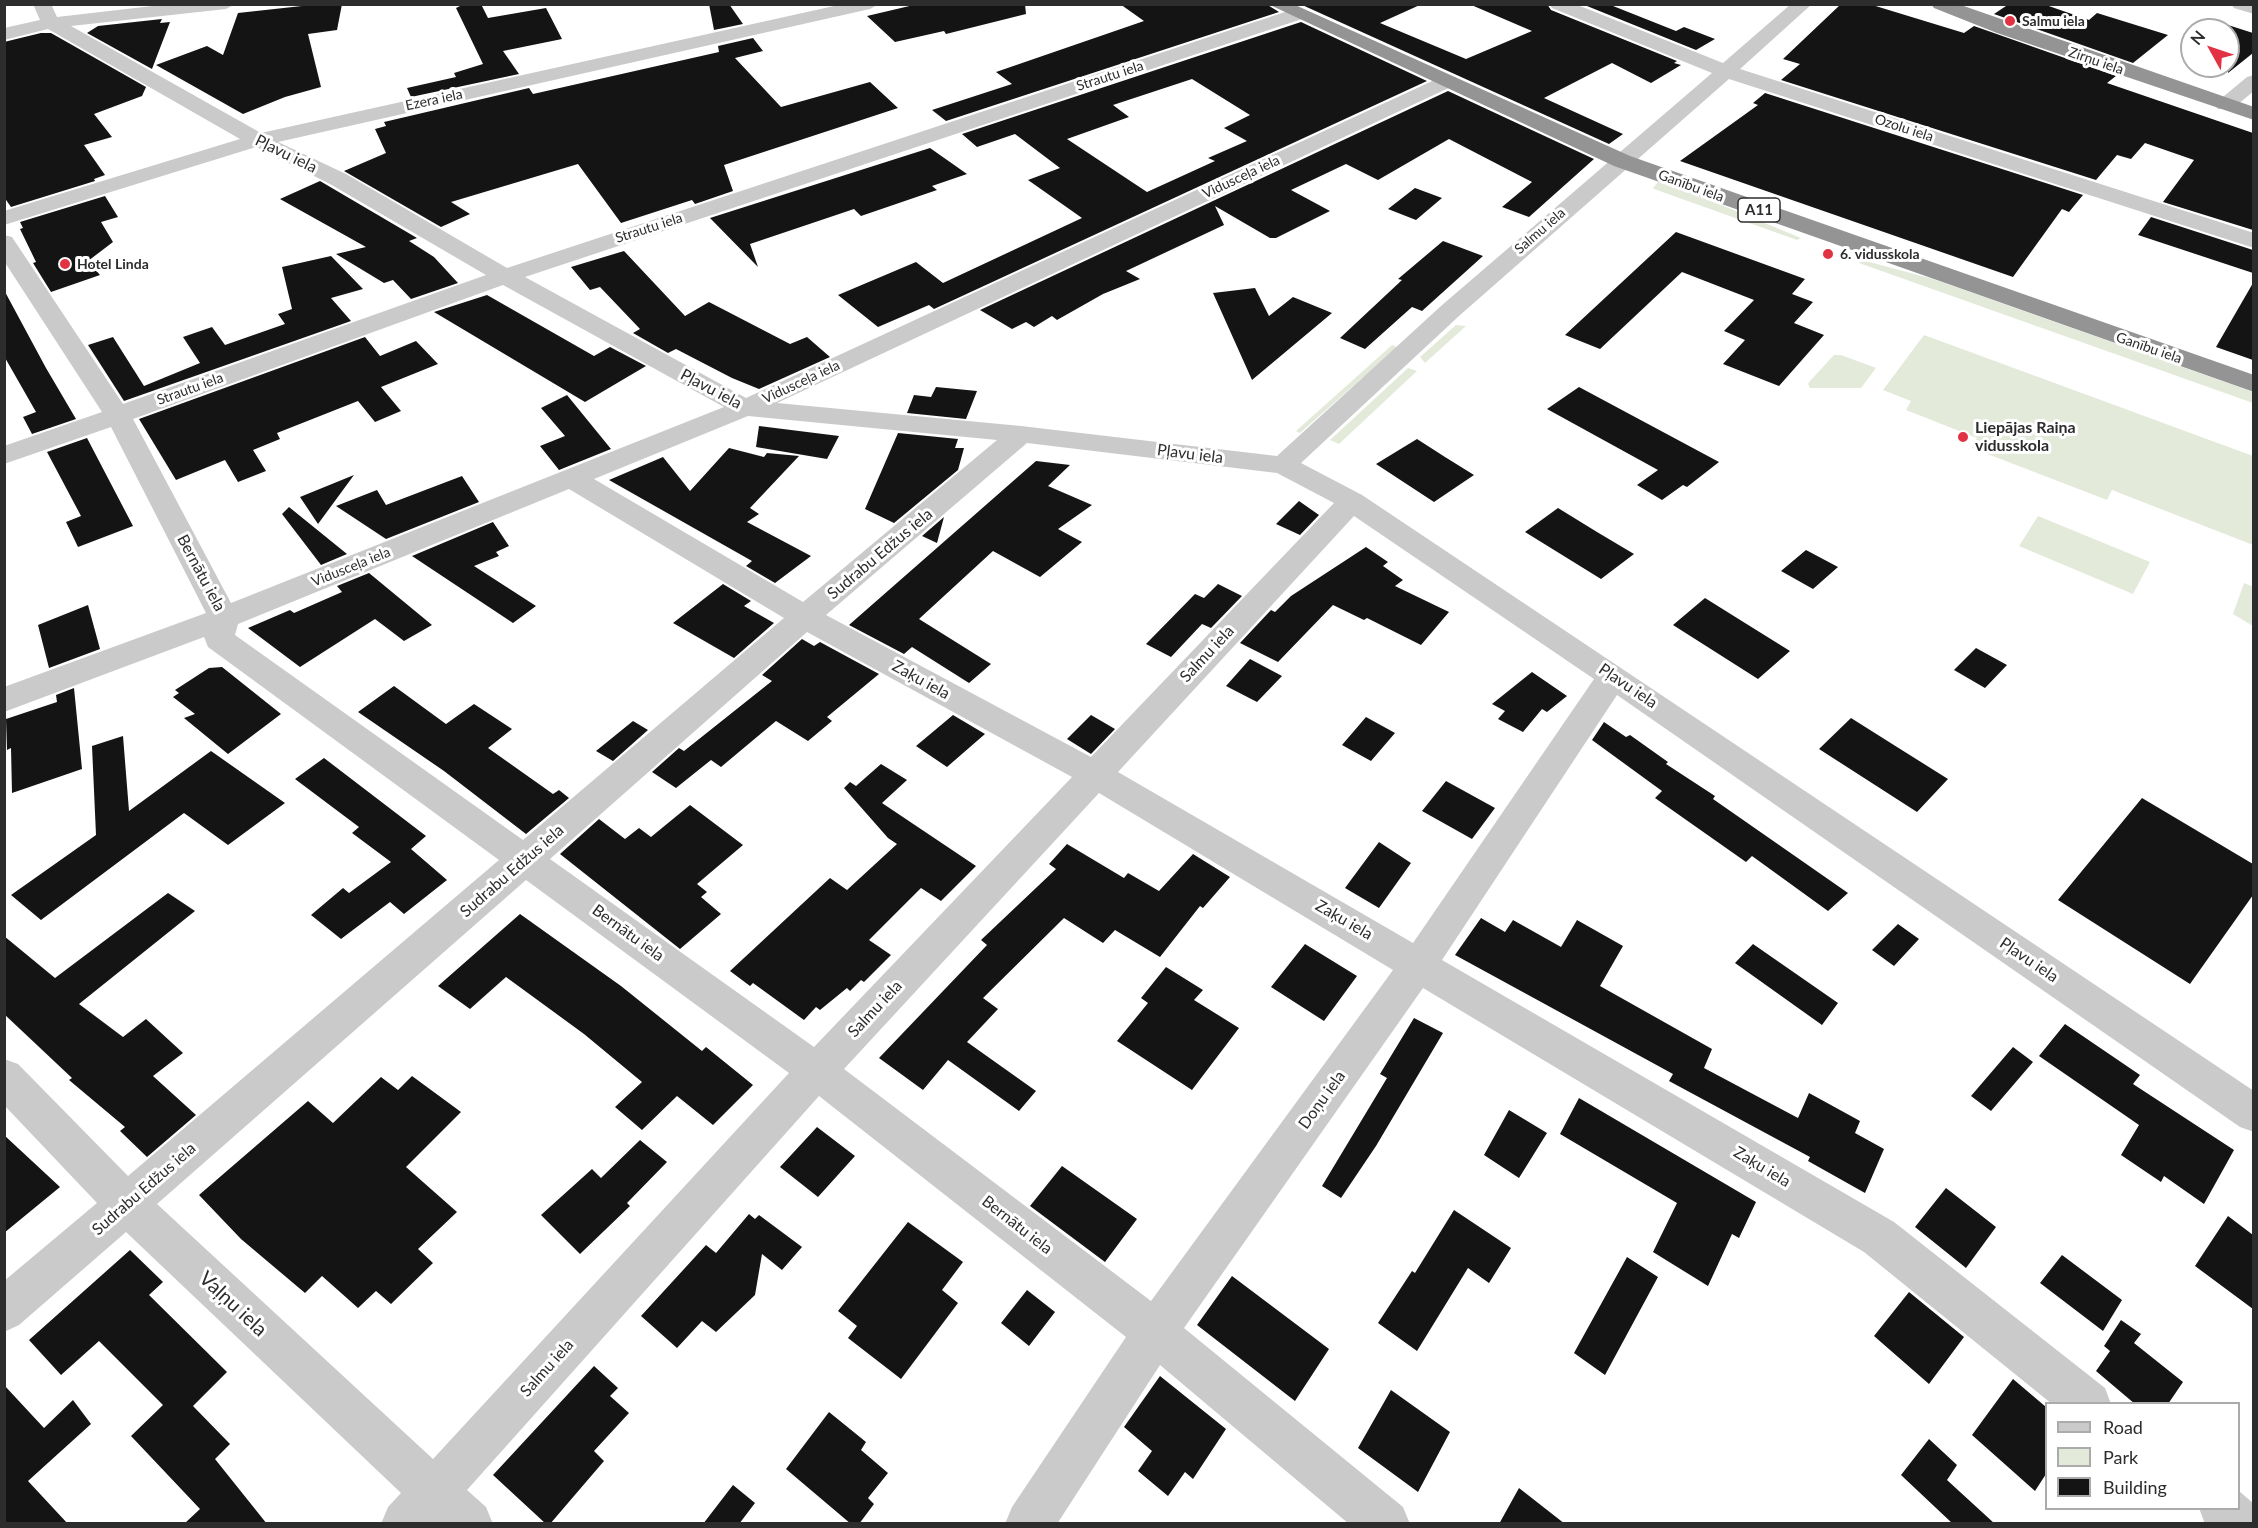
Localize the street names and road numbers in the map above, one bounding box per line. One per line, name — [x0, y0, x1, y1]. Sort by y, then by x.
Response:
street label: Zirņu iela — [2066, 44, 2126, 78]
street label: Strautu iela — [1074, 57, 1146, 95]
street label: Ezera iela — [404, 86, 464, 114]
street label: Ozolu iela — [1872, 111, 1936, 145]
street label: Pļavu iela — [252, 131, 320, 177]
street label: Vidusceļa iela — [1200, 152, 1282, 202]
street label: Ganību iela — [1656, 166, 1726, 206]
road number: A11 — [1738, 198, 1780, 222]
street label: Salmu iela — [1511, 204, 1569, 258]
street label: Strautu iela — [613, 209, 685, 247]
street label: Ganību iela — [2114, 329, 2184, 367]
street label: Vidusceļa iela — [760, 357, 842, 407]
street label: Pļavu iela — [677, 365, 745, 413]
street label: Strautu iela — [154, 369, 226, 409]
street label: Pļavu iela — [1156, 440, 1224, 468]
street label: Sudrabu Edžus iela — [824, 505, 936, 603]
street label: Bernātu iela — [173, 531, 229, 615]
street label: Vidusceļa iela — [309, 544, 393, 590]
street label: Salmu iela — [1176, 622, 1238, 686]
street label: Zaķu iela — [889, 656, 953, 704]
street label: Pļavu iela — [1595, 659, 1661, 713]
street label: Sudrabu Edžus iela — [456, 821, 568, 921]
street label: Zaķu iela — [1312, 896, 1376, 944]
street label: Bernātu iela — [588, 901, 668, 965]
street label: Pļavu iela — [1996, 933, 2062, 987]
street label: Salmu iela — [844, 977, 906, 1041]
street label: Doņu iela — [1295, 1067, 1349, 1133]
street label: Sudrabu Edžus iela — [88, 1139, 200, 1239]
street label: Zaķu iela — [1730, 1143, 1794, 1191]
street label: Bernātu iela — [978, 1192, 1056, 1258]
street label: Vaļņu iela — [194, 1267, 272, 1341]
street label: Salmu iela — [516, 1335, 578, 1401]

